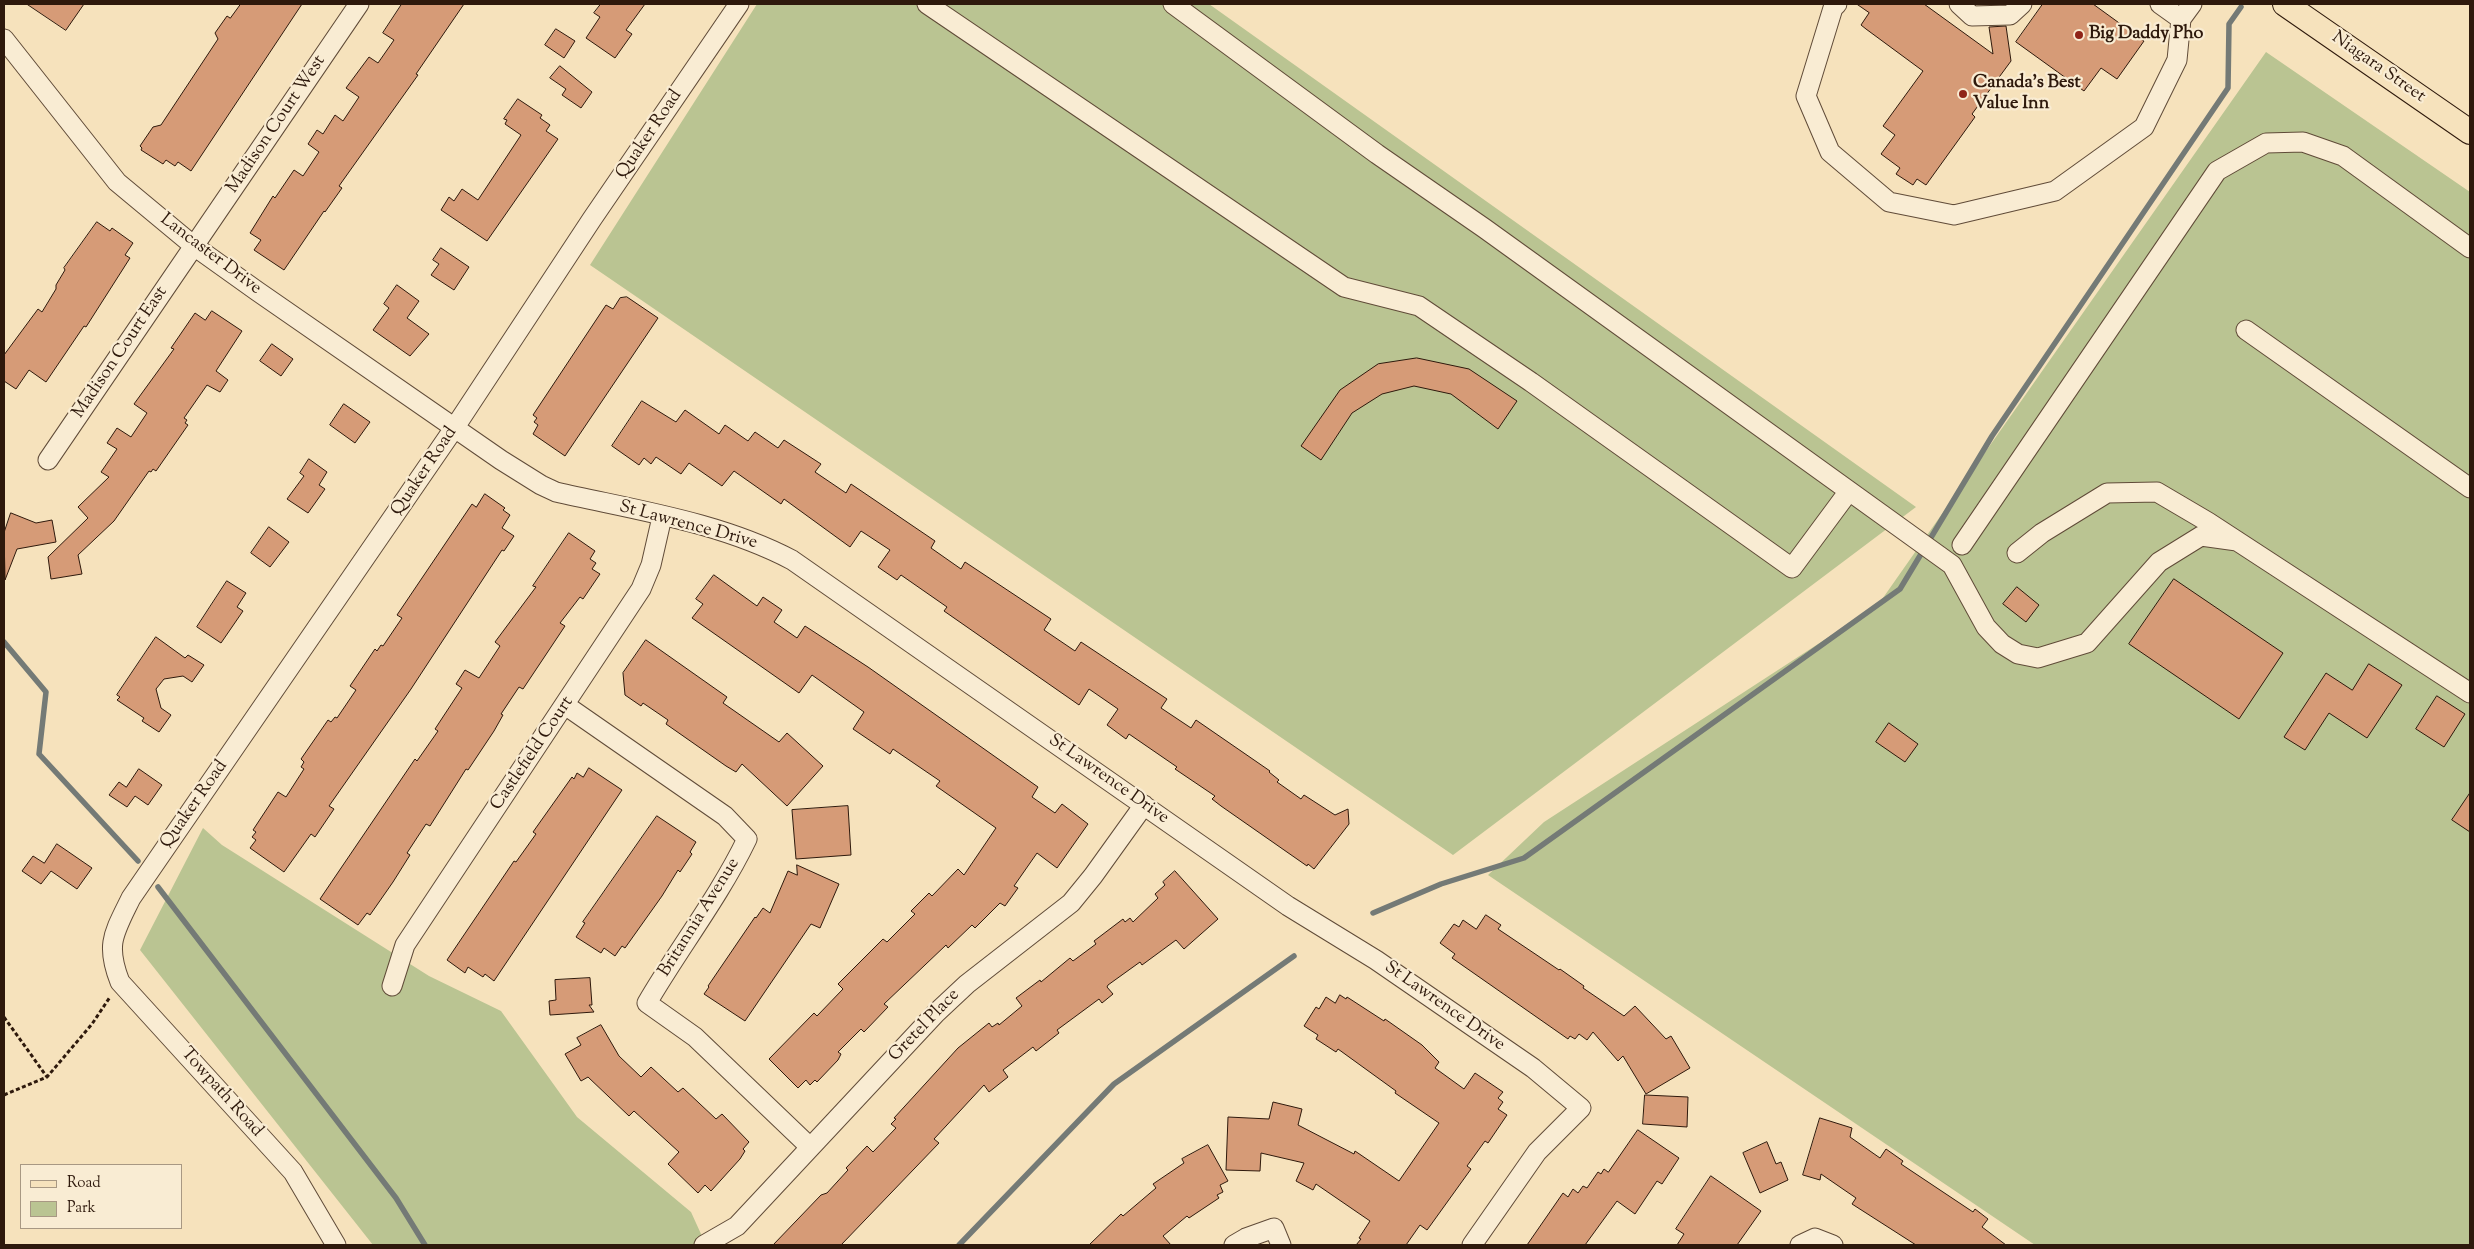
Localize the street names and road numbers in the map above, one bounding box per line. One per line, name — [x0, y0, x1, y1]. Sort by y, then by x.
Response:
street label: Niagara Street — [2327, 28, 2429, 108]
street label: Madison Court West — [223, 52, 331, 198]
street label: Quaker Road — [612, 86, 688, 184]
street label: Lancaster Drive — [155, 210, 265, 300]
street label: Madison Court East — [69, 283, 173, 423]
street label: Quaker Road — [387, 423, 463, 521]
street label: St Lawrence Drive — [616, 497, 760, 555]
street label: Castlefield Court — [487, 693, 579, 815]
street label: St Lawrence Drive — [1044, 730, 1172, 830]
street label: Quaker Road — [157, 757, 233, 853]
street label: Britannia Avenue — [655, 855, 745, 981]
street label: St Lawrence Drive — [1380, 957, 1508, 1057]
street label: Gretel Place — [885, 985, 965, 1067]
street label: Towpath Road — [175, 1044, 267, 1142]

